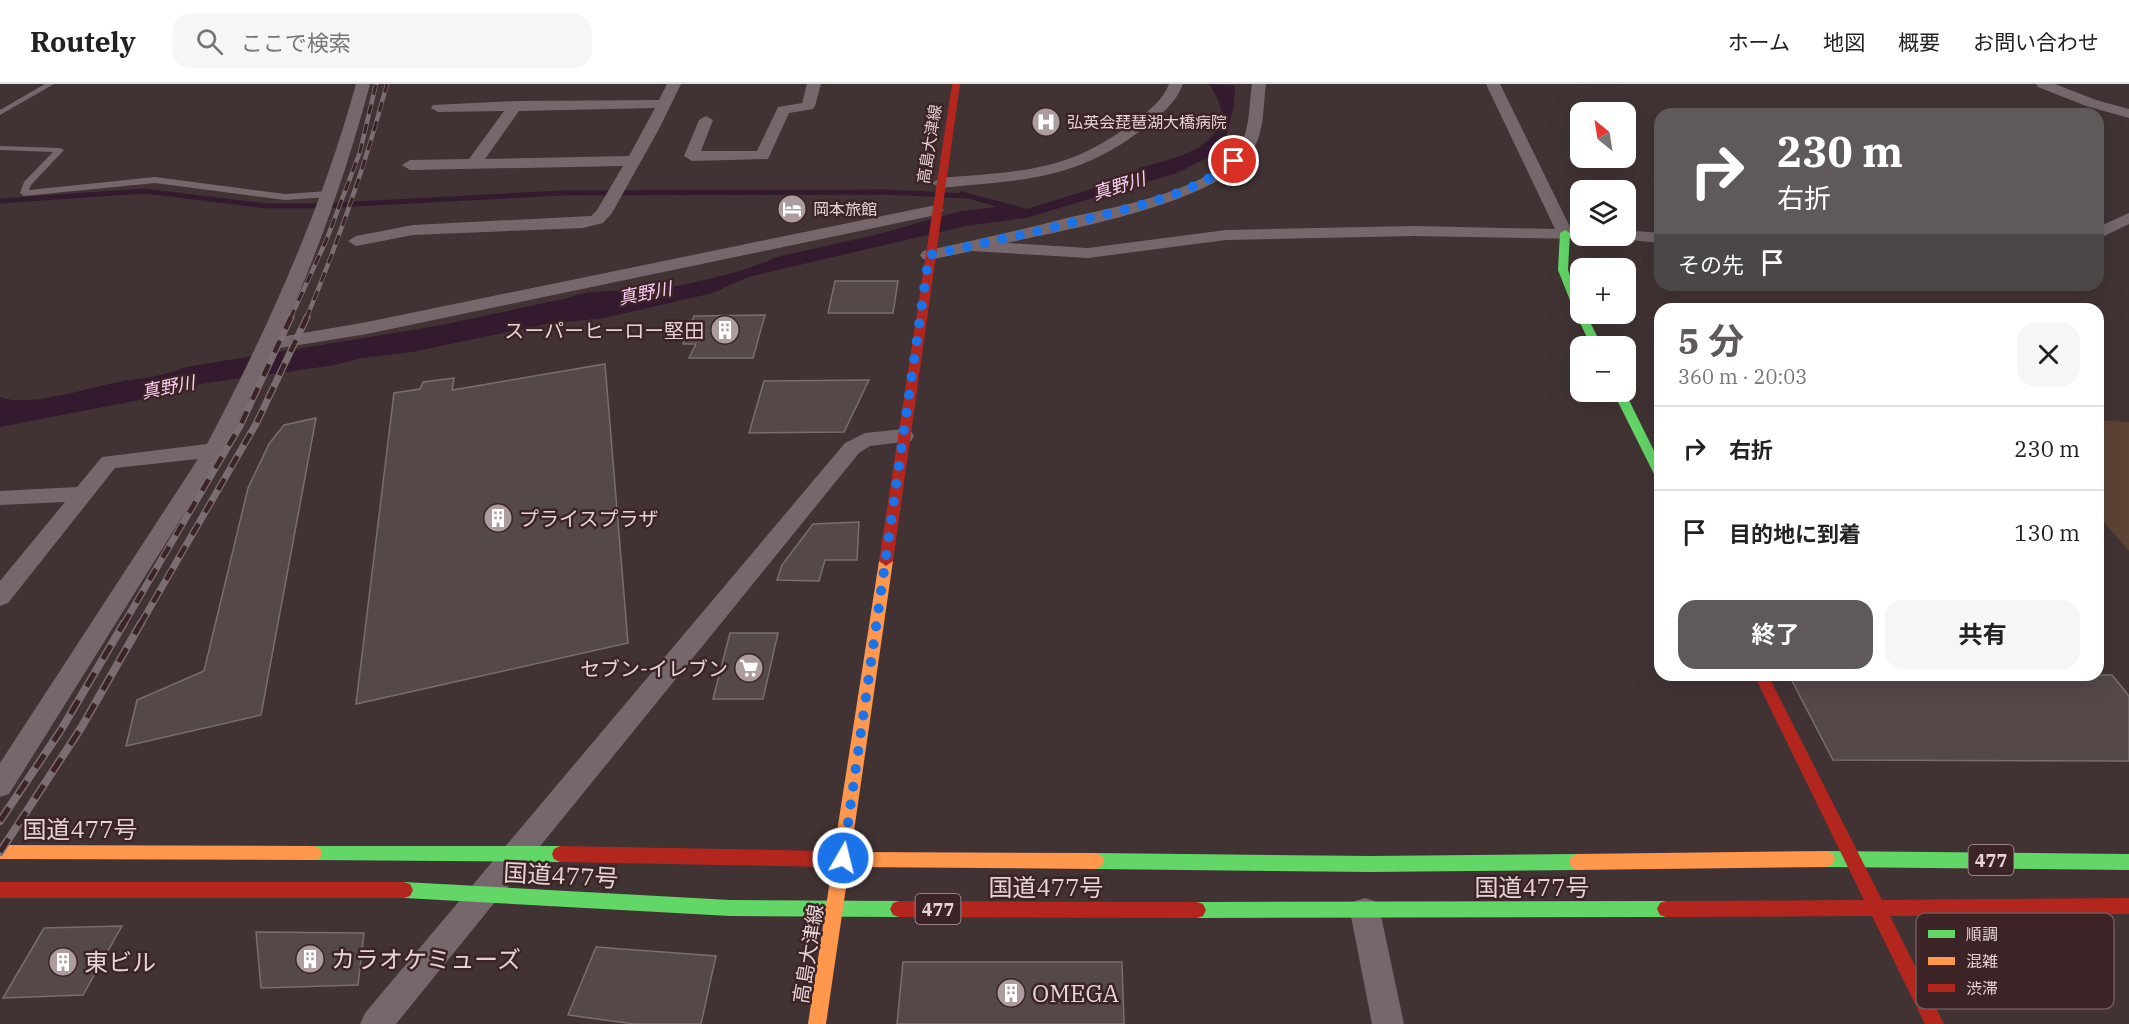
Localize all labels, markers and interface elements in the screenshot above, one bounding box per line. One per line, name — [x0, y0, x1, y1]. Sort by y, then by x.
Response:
search box — [172, 14, 592, 68]
text: Routely — [30, 23, 136, 60]
icon: search — [193, 25, 226, 58]
text: ここで検索 — [241, 28, 351, 57]
text: ホーム — [1728, 28, 1790, 56]
text: 地図 — [1823, 28, 1865, 56]
text: 概要 — [1898, 28, 1940, 56]
text: お問い合わせ — [1973, 28, 2099, 56]
north arrow — [1570, 102, 1636, 168]
map controls — [1570, 102, 1636, 402]
street label: 高島大津線 — [913, 103, 945, 185]
hospital icon: 弘英会琵琶湖大橋病院 — [1030, 106, 1062, 138]
place label: 弘英会琵琶湖大橋病院 — [1067, 112, 1227, 132]
text: 230 m — [1777, 124, 1903, 179]
icon: right — [1678, 132, 1756, 210]
pin — [1208, 135, 1259, 186]
icon: arrive — [1217, 144, 1250, 177]
water label: 真野川 — [1090, 167, 1150, 205]
button: layers — [1570, 180, 1636, 246]
text: 右折 — [1777, 180, 1831, 215]
hotel icon: 岡本旅館 — [776, 193, 808, 225]
place label: 岡本旅館 — [813, 199, 877, 219]
icon: arrive — [1756, 246, 1789, 279]
text: その先 — [1678, 250, 1744, 279]
button: + — [1570, 258, 1636, 324]
water label: 真野川 — [616, 276, 676, 309]
building icon: スーパーヒーロー堅田 — [709, 314, 741, 346]
place label: スーパーヒーロー堅田 — [504, 317, 704, 344]
text: 5 分 — [1678, 317, 1744, 364]
button: close — [2017, 323, 2080, 386]
button: − — [1570, 336, 1636, 402]
text: 360 m · 20:03 — [1678, 363, 1807, 390]
water label: 真野川 — [139, 370, 199, 403]
icon: right — [1678, 432, 1711, 465]
text: 230 m — [2014, 434, 2080, 463]
text: 右折 — [1729, 435, 1773, 464]
building icon: プライスプラザ — [482, 502, 514, 534]
place label: プライスプラザ — [519, 505, 658, 532]
icon: arrive — [1678, 516, 1711, 549]
text: 130 m — [2014, 518, 2080, 547]
text: 目的地に到着 — [1729, 519, 1861, 548]
button: 終了 — [1678, 600, 1873, 669]
button: 共有 — [1885, 600, 2080, 669]
supermarket icon: セブン-イレブン — [733, 652, 765, 684]
place label: セブン-イレブン — [580, 655, 728, 682]
street label: 国道477号 — [22, 813, 138, 845]
position arrow — [811, 826, 875, 890]
road number: 477 — [1968, 845, 2014, 875]
street label: 国道477号 — [503, 856, 619, 894]
street label: 国道477号 — [988, 871, 1104, 903]
street label: 国道477号 — [1474, 871, 1590, 903]
road number: 477 — [916, 894, 960, 924]
street label: 高島大津線 — [787, 903, 829, 1005]
legend — [1916, 913, 2114, 1009]
text: 順調 — [1966, 924, 1998, 944]
building icon: カラオケミューズ — [294, 943, 326, 975]
place label: カラオケミューズ — [331, 943, 521, 975]
building icon: 東ビル — [47, 946, 79, 978]
place label: 東ビル — [84, 946, 156, 978]
text: 混雑 — [1966, 951, 1998, 971]
building icon: OMEGA — [995, 977, 1027, 1009]
place label: OMEGA — [1032, 977, 1120, 1009]
text: 渋滞 — [1966, 978, 1998, 998]

